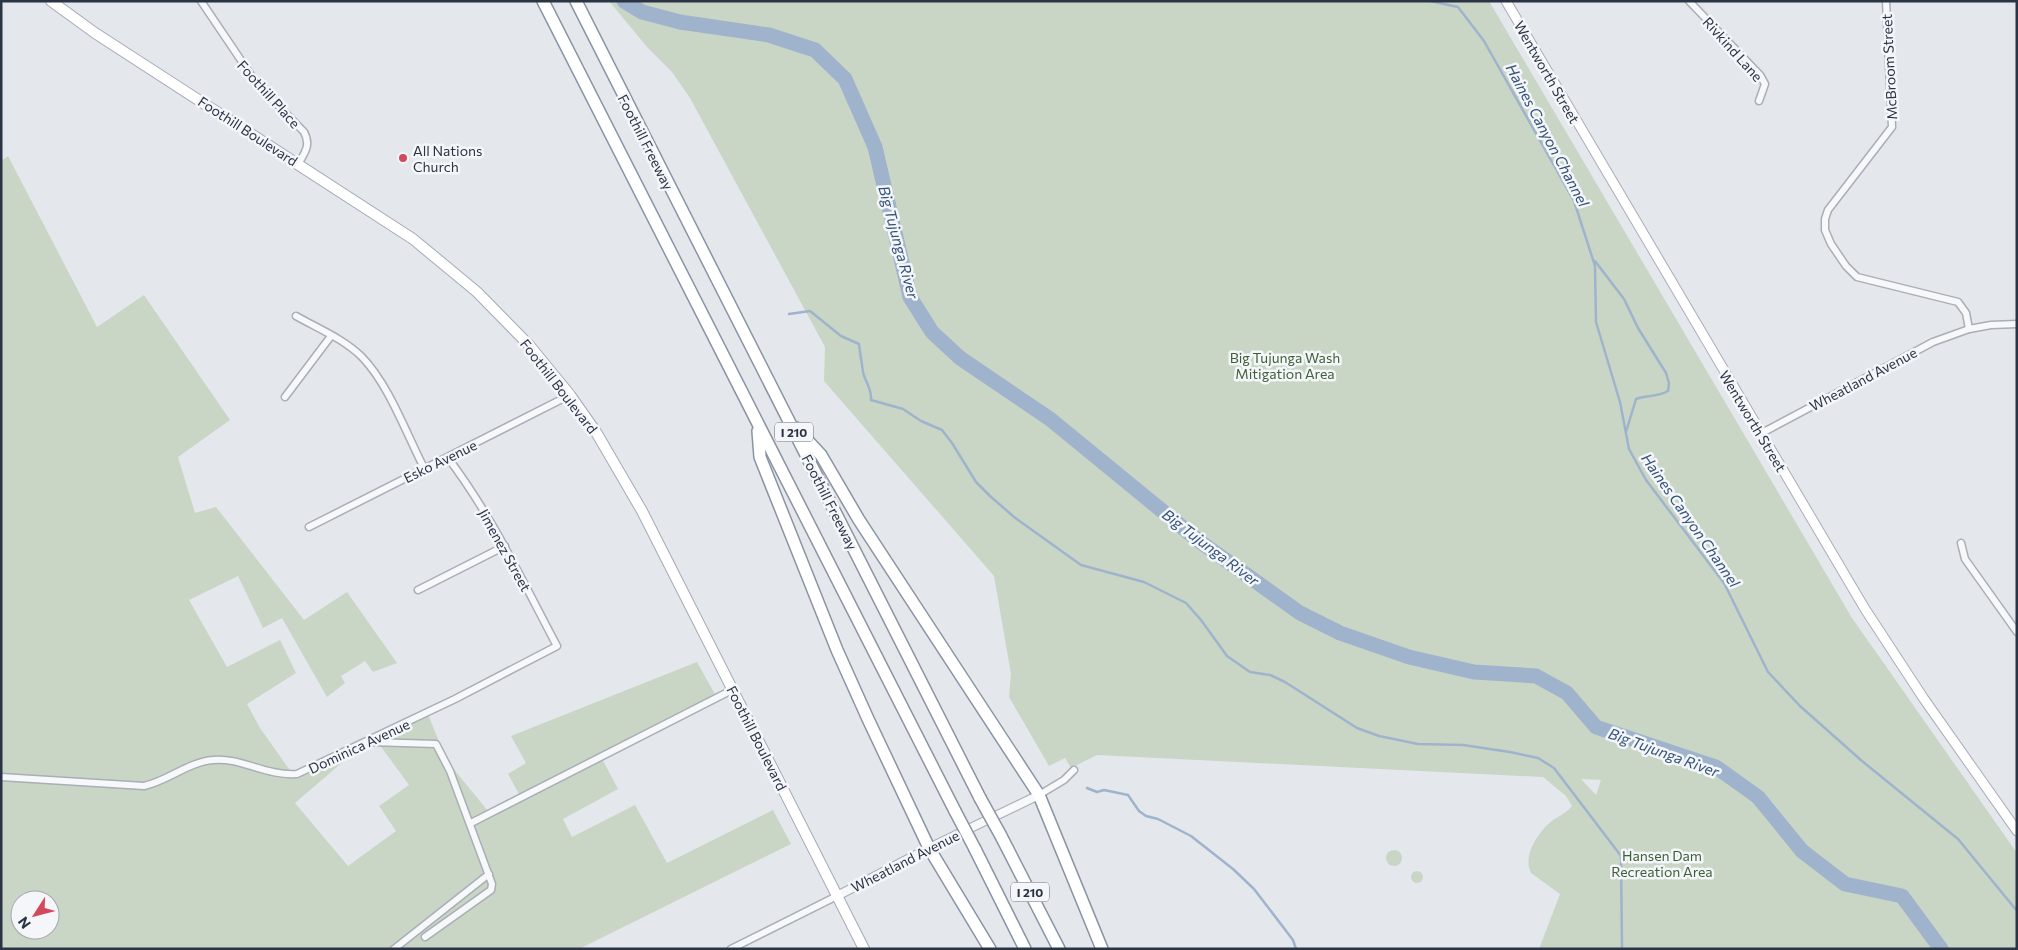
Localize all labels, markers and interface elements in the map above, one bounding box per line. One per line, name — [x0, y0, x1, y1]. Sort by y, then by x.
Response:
street label: Rivkind Lane — [1700, 13, 1766, 85]
street label: McBroom Street — [1878, 13, 1900, 120]
street label: Wentworth Street — [1511, 18, 1583, 126]
street label: Foothill Place — [234, 57, 304, 131]
water label: Haines Canyon Channel — [1503, 60, 1594, 211]
street label: Foothill Freeway — [615, 91, 677, 193]
street label: Foothill Boulevard — [195, 92, 301, 170]
place label: All Nations Church — [413, 142, 482, 175]
marker: All Nations Church — [397, 152, 409, 164]
water label: Big Tujunga River — [875, 184, 923, 301]
street label: Foothill Boulevard — [517, 335, 601, 437]
street label: Wheatland Avenue — [1806, 344, 1920, 414]
park label: Big Tujunga Wash Mitigation Area — [1230, 349, 1340, 382]
street label: Wentworth Street — [1716, 367, 1790, 475]
road number: I 210 — [775, 422, 813, 442]
street label: Esko Avenue — [400, 436, 480, 486]
water label: Haines Canyon Channel — [1638, 450, 1745, 591]
street label: Foothill Freeway — [799, 451, 861, 553]
water label: Big Tujunga River — [1159, 505, 1264, 590]
street label: Jimenez Street — [475, 506, 535, 595]
street label: Foothill Boulevard — [723, 683, 791, 793]
street label: Dominica Avenue — [306, 715, 412, 777]
water label: Big Tujunga River — [1606, 724, 1723, 781]
street label: Wheatland Avenue — [848, 826, 962, 896]
park label: Hansen Dam Recreation Area — [1611, 847, 1713, 880]
road number: I 210 — [1011, 882, 1049, 902]
north arrow — [10, 890, 60, 940]
text: N — [14, 914, 34, 932]

